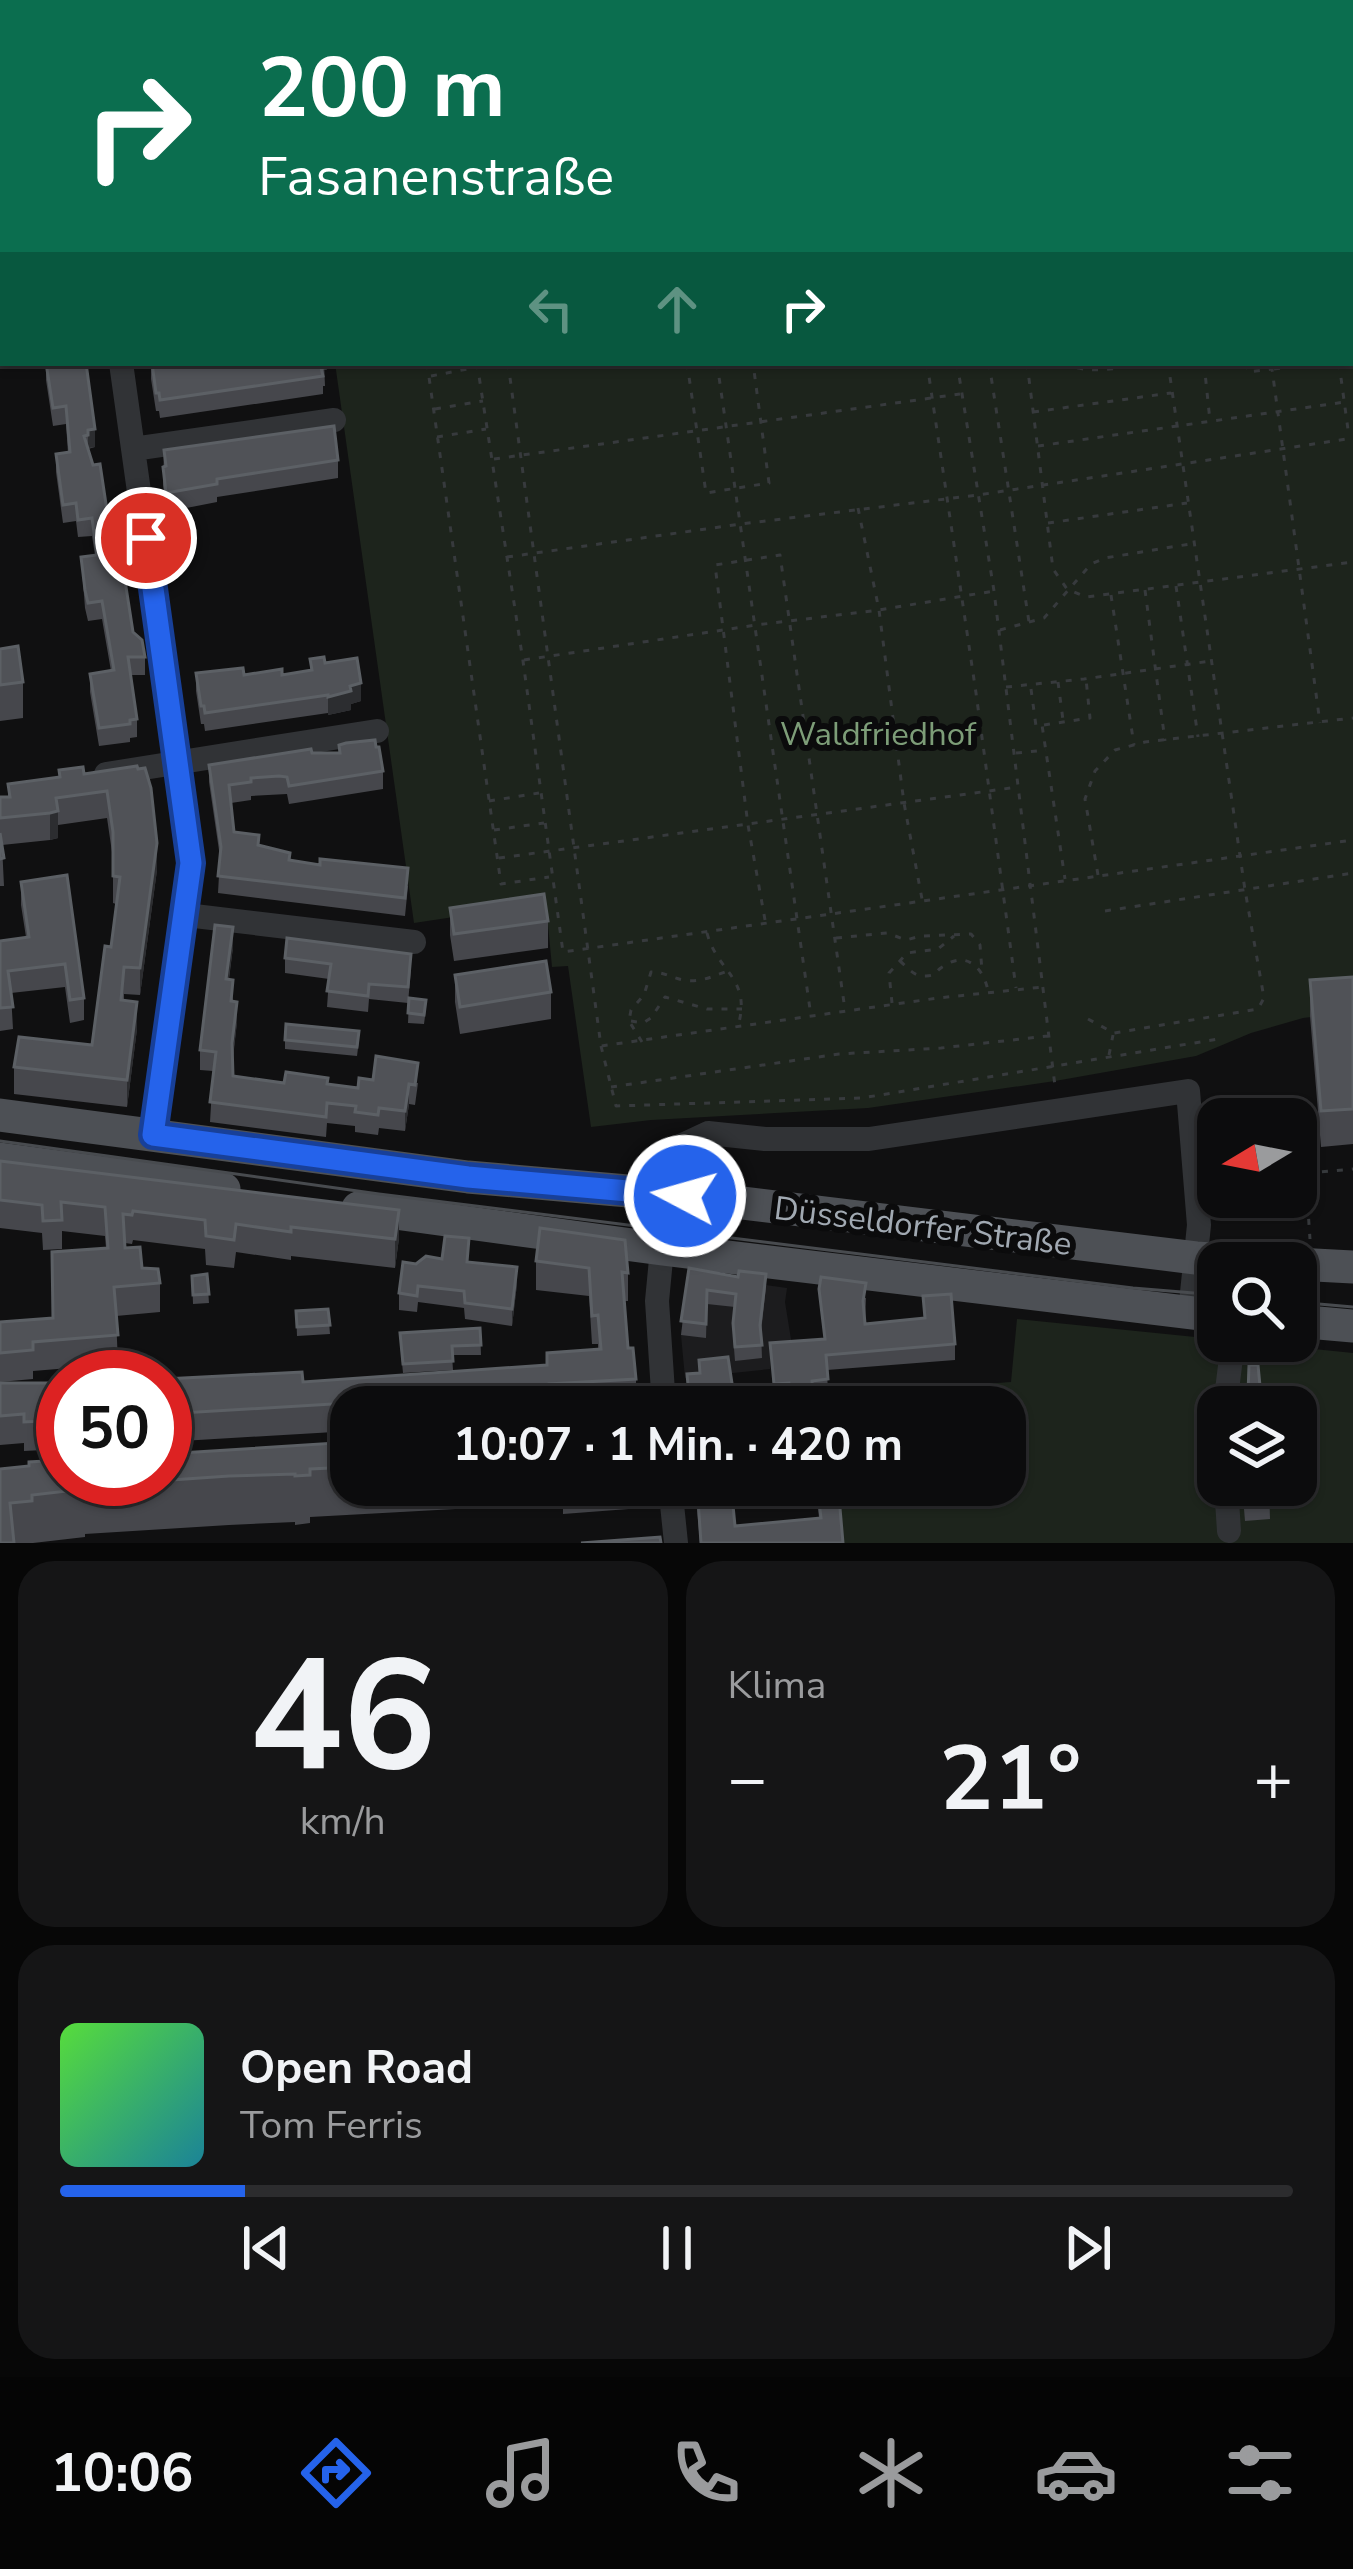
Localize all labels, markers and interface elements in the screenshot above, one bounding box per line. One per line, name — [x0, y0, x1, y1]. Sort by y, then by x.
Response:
text: 200 m — [258, 31, 506, 146]
icon: right — [60, 48, 216, 204]
text: Fasanenstraße — [258, 140, 614, 214]
icon: left — [518, 276, 584, 342]
icon: ahead — [644, 276, 710, 342]
icon: right — [770, 276, 836, 342]
pin — [95, 487, 197, 589]
icon: arrive — [113, 505, 179, 571]
park label: Waldfriedhof — [780, 712, 977, 757]
north arrow — [1197, 1098, 1317, 1218]
map controls — [1197, 1098, 1317, 1506]
position arrow — [622, 1133, 748, 1259]
street label: Düsseldorfer Straße — [772, 1186, 1074, 1267]
button: search — [1197, 1242, 1317, 1362]
speed limit sign: 50 — [36, 1350, 192, 1506]
button: layers — [1197, 1386, 1317, 1506]
text: 10:07 · 1 Min. · 420 m — [453, 1415, 903, 1476]
text: 46 — [249, 1610, 436, 1823]
text: Klima — [728, 1659, 827, 1712]
text: 21° — [939, 1718, 1081, 1841]
text: − — [728, 1734, 767, 1824]
text: + — [1253, 1734, 1293, 1824]
text: km/h — [300, 1795, 386, 1848]
text: Open Road — [240, 2038, 473, 2099]
text: Tom Ferris — [240, 2099, 423, 2152]
icon: previous — [233, 2215, 299, 2281]
icon: pause — [644, 2215, 710, 2281]
icon: next — [1055, 2215, 1121, 2281]
icon: directions — [294, 2431, 378, 2515]
icon: music — [479, 2431, 563, 2515]
icon: phone — [664, 2431, 748, 2515]
icon: climate — [849, 2431, 933, 2515]
icon: car — [1034, 2431, 1118, 2515]
icon: filters — [1218, 2431, 1302, 2515]
text: 10:06 — [50, 2436, 193, 2510]

